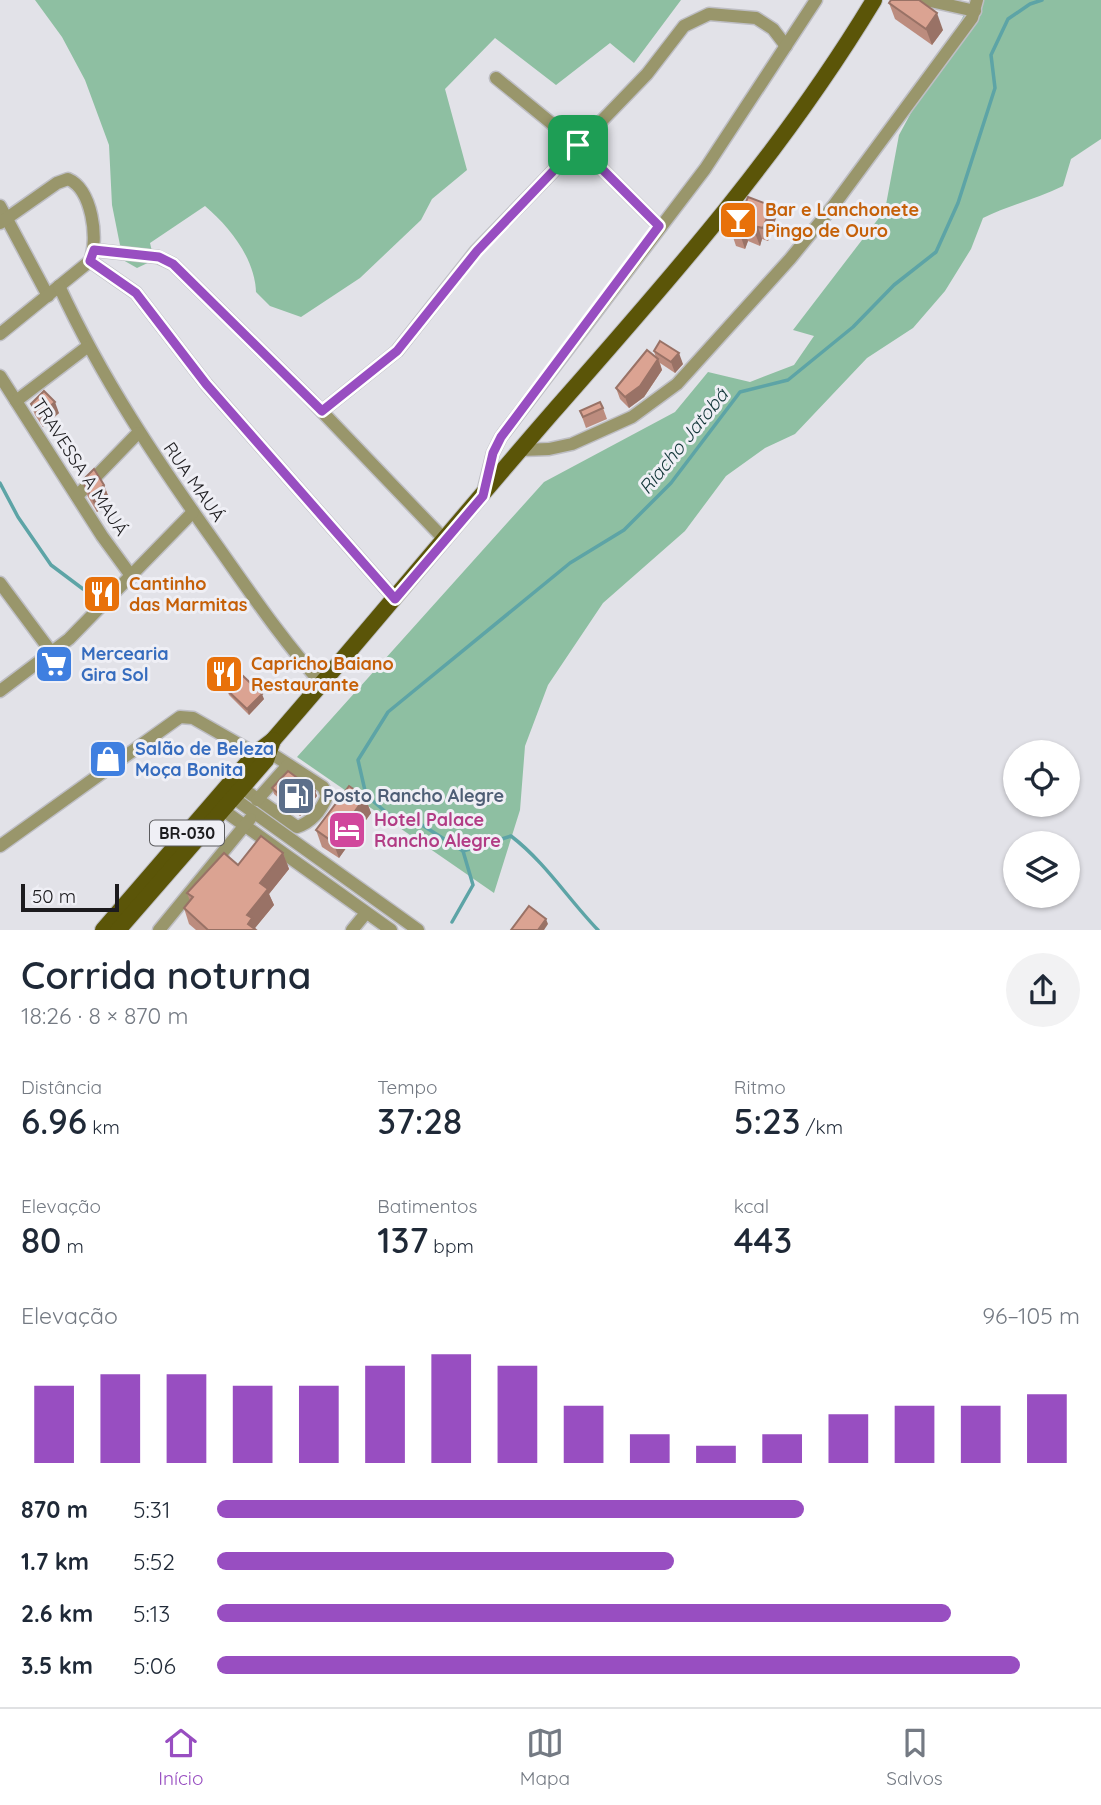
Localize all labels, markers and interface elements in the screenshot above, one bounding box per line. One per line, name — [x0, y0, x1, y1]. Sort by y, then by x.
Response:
pin — [548, 115, 608, 175]
icon: arrive — [559, 126, 597, 164]
place label: Bar e Lanchonete Pingo de Ouro — [765, 198, 919, 242]
bar icon: Bar e Lanchonete Pingo de Ouro — [717, 199, 759, 241]
water label: Riacho Jatobá — [633, 382, 734, 499]
street label: TRAVESSA A MAUÁ — [27, 394, 134, 540]
street label: RUA MAUÁ — [159, 437, 230, 526]
place label: Cantinho das Marmitas — [129, 572, 248, 616]
restaurant icon: Cantinho das Marmitas — [81, 573, 123, 615]
place label: Mercearia Gira Sol — [81, 642, 169, 686]
supermarket icon: Mercearia Gira Sol — [33, 643, 75, 685]
place label: Capricho Baiano Restaurante — [251, 652, 394, 696]
restaurant icon: Capricho Baiano Restaurante — [203, 653, 245, 695]
place label: Salão de Beleza Moça Bonita — [135, 737, 274, 781]
shop icon: Salão de Beleza Moça Bonita — [87, 738, 129, 780]
map controls — [1003, 740, 1080, 908]
button: locate — [1003, 740, 1080, 817]
fuel station icon: Posto Rancho Alegre — [275, 775, 317, 817]
place label: Posto Rancho Alegre — [323, 784, 504, 807]
place label: Hotel Palace Rancho Alegre — [374, 808, 501, 852]
hotel icon: Hotel Palace Rancho Alegre — [326, 809, 368, 851]
road number: BR-030 — [150, 820, 224, 846]
button: layers — [1003, 831, 1080, 908]
scale bar — [21, 881, 119, 913]
text: 50 m — [32, 884, 76, 908]
text: Corrida noturna — [21, 951, 311, 999]
button: share — [1006, 953, 1080, 1027]
text: 18:26 · 8 × 870 m — [21, 1001, 189, 1030]
text: Distância — [21, 1075, 102, 1099]
text: Tempo — [377, 1075, 438, 1099]
text: Ritmo — [734, 1075, 786, 1099]
text: 6.96 — [21, 1099, 87, 1143]
text: 37:28 — [377, 1099, 462, 1143]
text: 5:23 — [734, 1099, 800, 1143]
text: km — [87, 1115, 120, 1139]
text: /km — [800, 1115, 843, 1139]
text: Elevação — [21, 1194, 101, 1218]
text: Batimentos — [377, 1194, 478, 1218]
text: kcal — [734, 1194, 769, 1218]
text: 80 — [21, 1218, 61, 1262]
text: 137 — [377, 1218, 428, 1262]
text: 443 — [734, 1218, 792, 1262]
text: m — [61, 1234, 84, 1258]
text: bpm — [428, 1234, 474, 1258]
text: Elevação — [21, 1301, 118, 1330]
text: 96–105 m — [982, 1301, 1080, 1330]
text: 870 m — [21, 1495, 88, 1524]
text: 5:31 — [133, 1495, 170, 1524]
text: 1.7 km — [21, 1547, 89, 1576]
text: 5:52 — [133, 1547, 175, 1576]
text: 2.6 km — [21, 1599, 93, 1628]
text: 5:13 — [133, 1599, 170, 1628]
text: 3.5 km — [21, 1651, 93, 1680]
text: 5:06 — [133, 1651, 176, 1680]
tab: Início — [158, 1724, 203, 1790]
tab: Mapa — [520, 1724, 570, 1790]
tab: Salvos — [886, 1724, 943, 1790]

